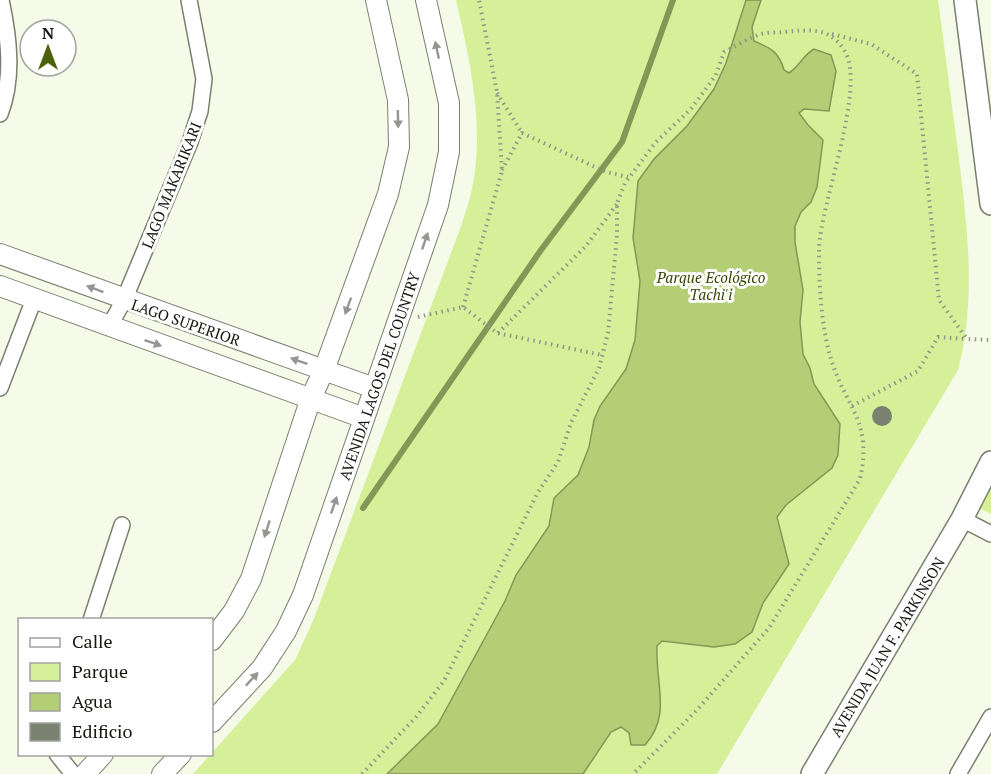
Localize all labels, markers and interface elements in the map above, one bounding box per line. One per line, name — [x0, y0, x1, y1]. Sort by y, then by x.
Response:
north arrow — [18, 18, 78, 78]
text: N — [42, 22, 54, 44]
one-way arrow — [432, 41, 441, 60]
one-way arrow — [394, 110, 403, 129]
street label: LAGO MAKARIKARI — [136, 119, 206, 251]
one-way arrow — [421, 232, 431, 250]
park label: Parque Ecológico Tachi'i — [656, 267, 766, 304]
street label: AVENIDA LAGOS DEL COUNTRY — [334, 269, 424, 483]
one-way arrow — [86, 284, 104, 294]
street label: LAGO SUPERIOR — [129, 294, 244, 350]
one-way arrow — [342, 297, 352, 315]
one-way arrow — [144, 338, 162, 348]
one-way arrow — [290, 356, 308, 366]
one-way arrow — [330, 495, 340, 513]
one-way arrow — [262, 520, 272, 538]
street label: AVENIDA JUAN F. PARKINSON — [825, 553, 949, 741]
legend — [18, 618, 213, 756]
text: Calle — [72, 629, 113, 653]
text: Parque — [72, 659, 128, 683]
one-way arrow — [244, 673, 258, 687]
text: Agua — [72, 689, 113, 713]
text: Edificio — [72, 719, 132, 743]

